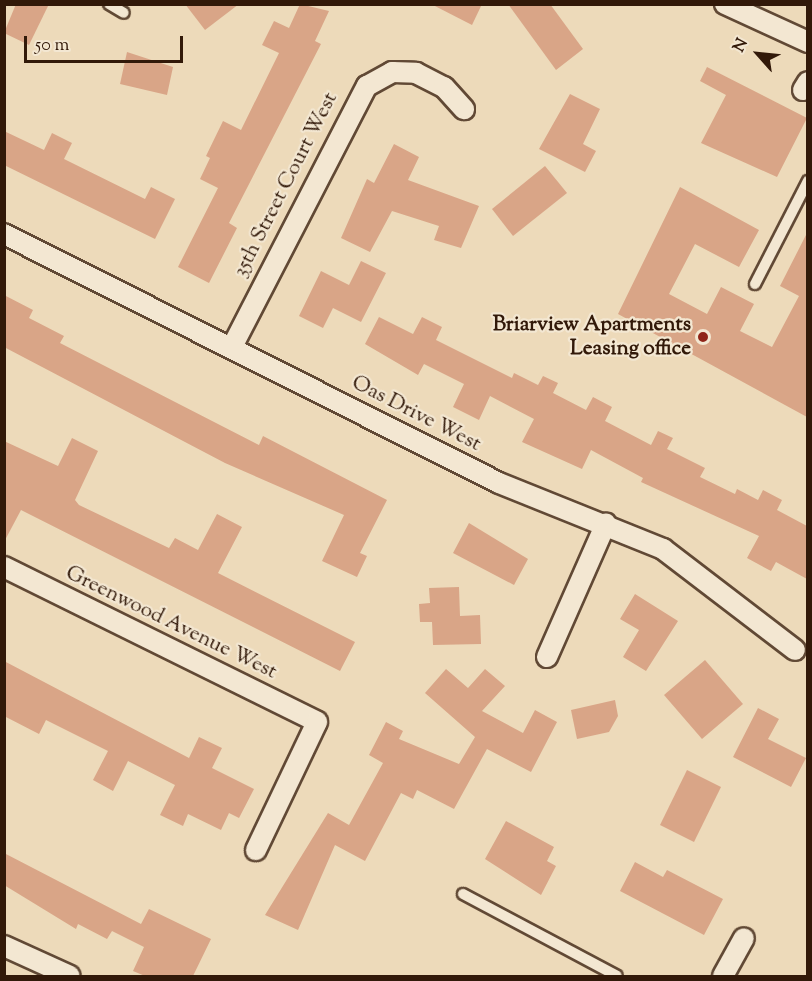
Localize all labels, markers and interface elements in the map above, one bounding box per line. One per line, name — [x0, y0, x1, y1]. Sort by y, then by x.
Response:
scale bar — [27, 24, 186, 62]
north arrow — [728, 24, 788, 84]
text: 50 m — [35, 33, 69, 59]
text: N — [728, 35, 755, 57]
street label: 35th Street Court West — [228, 88, 344, 282]
place label: Briarview Apartments Leasing office — [493, 312, 691, 362]
marker: Briarview Apartments Leasing office — [696, 330, 710, 344]
street label: Oas Drive West — [347, 371, 485, 457]
street label: Greenwood Avenue West — [61, 561, 281, 685]

